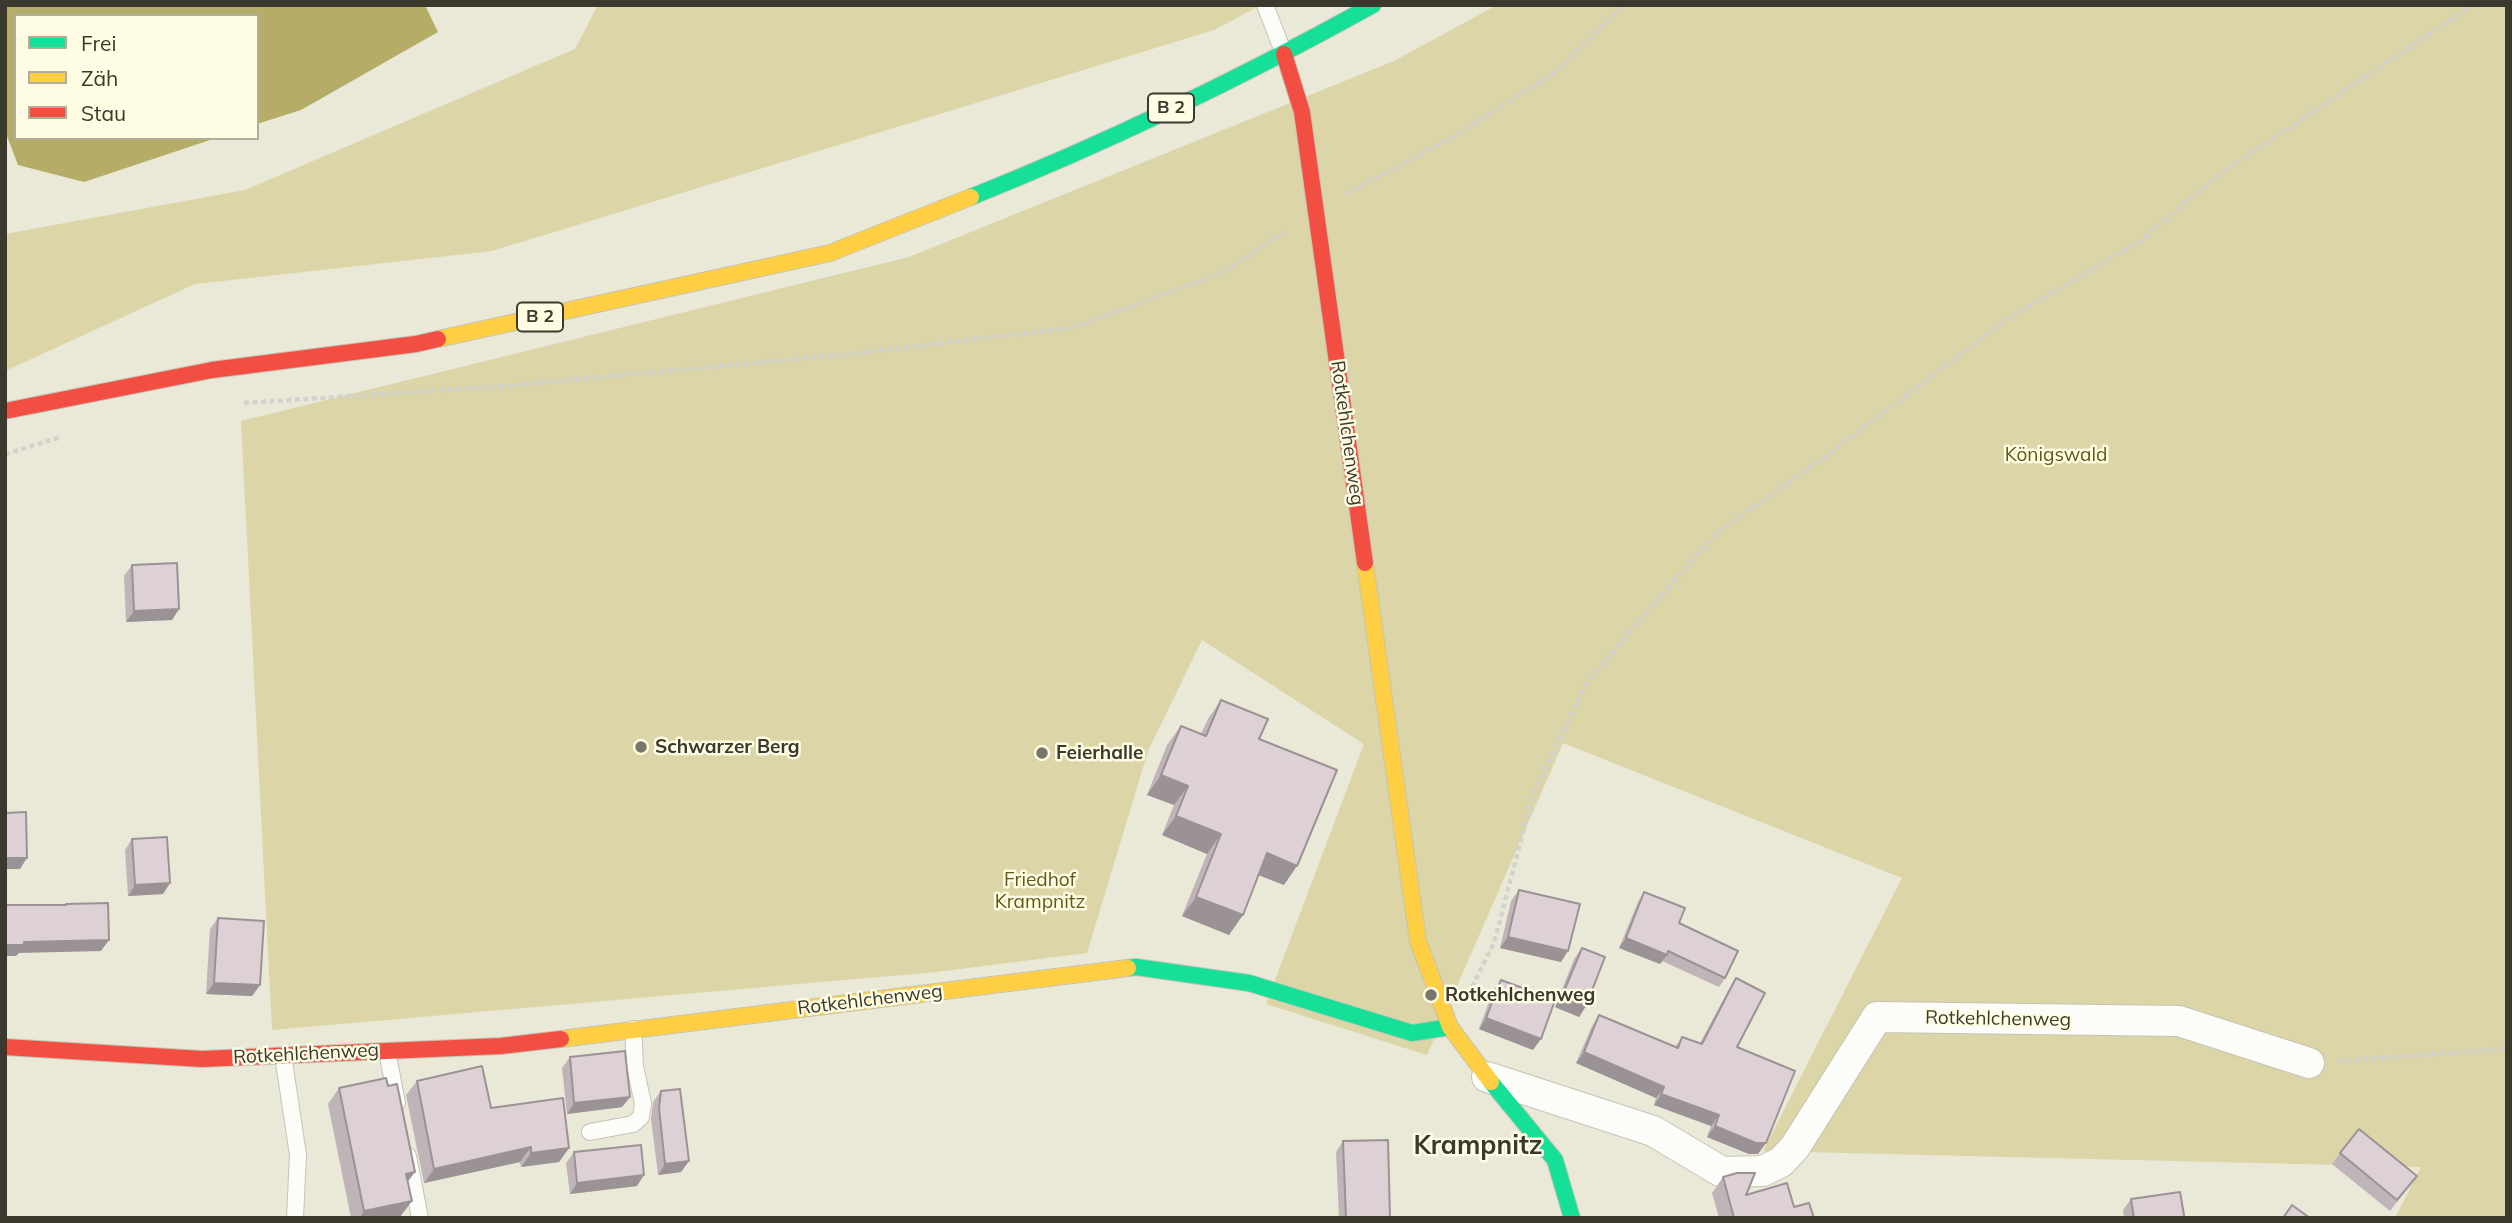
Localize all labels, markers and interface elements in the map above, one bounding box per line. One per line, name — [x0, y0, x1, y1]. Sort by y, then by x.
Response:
legend — [14, 14, 259, 140]
text: Frei — [81, 30, 117, 56]
text: Zäh — [81, 65, 118, 91]
road number: B 2 — [1148, 94, 1194, 122]
text: Stau — [81, 100, 126, 126]
road number: B 2 — [517, 302, 563, 332]
street label: Rotkehlchenweg — [1326, 359, 1368, 507]
park label: Königswald — [2005, 444, 2107, 466]
place label: Schwarzer Berg — [655, 736, 800, 758]
marker: Schwarzer Berg — [633, 739, 649, 755]
place label: Feierhalle — [1056, 742, 1143, 764]
marker: Feierhalle — [1034, 745, 1050, 761]
park label: Friedhof Krampnitz — [995, 869, 1085, 913]
street label: Rotkehlchenweg — [796, 980, 944, 1020]
place label: Rotkehlchenweg — [1445, 984, 1595, 1006]
marker: Rotkehlchenweg — [1423, 987, 1439, 1003]
street label: Rotkehlchenweg — [1925, 1006, 2071, 1032]
street label: Rotkehlchenweg — [233, 1039, 379, 1069]
district label: Krampnitz — [1413, 1130, 1543, 1162]

